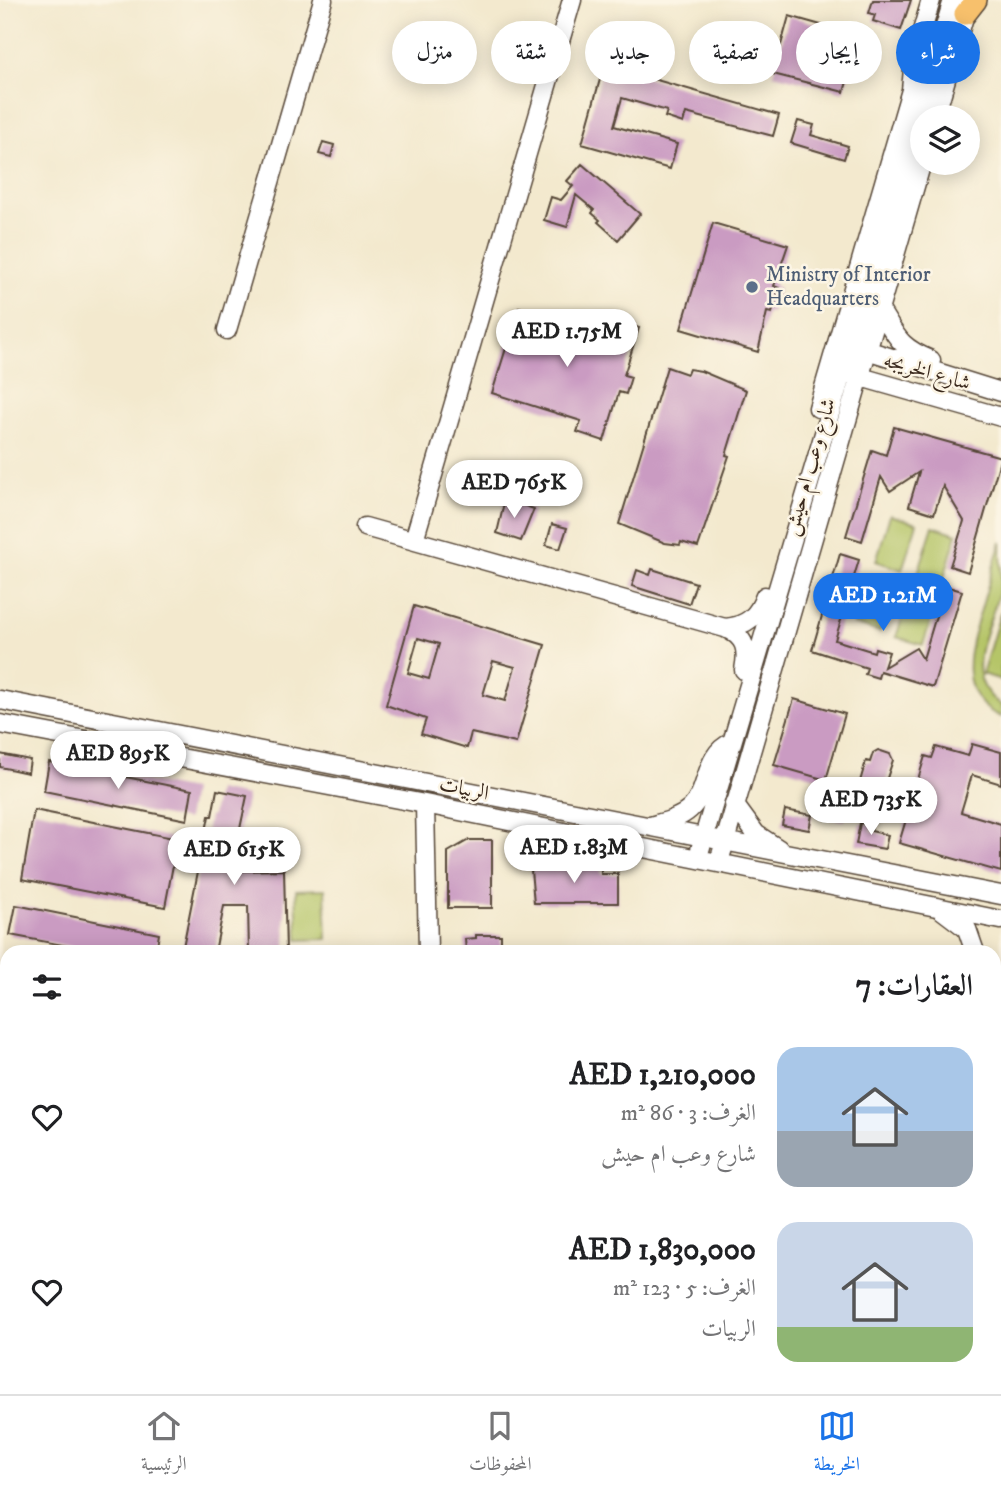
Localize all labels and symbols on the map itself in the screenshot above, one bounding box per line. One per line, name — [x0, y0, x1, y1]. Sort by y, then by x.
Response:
place label: Ministry of Interior Headquarters — [766, 262, 931, 312]
marker: Ministry of Interior Headquarters — [744, 279, 760, 295]
pin: AED 1.75M — [487, 310, 647, 369]
street label: شارع الخريجه — [879, 347, 973, 401]
street label: شارع وعب ام حيش — [778, 395, 846, 540]
pin: AED 765K — [442, 461, 586, 520]
pin: AED 1.21M — [803, 574, 963, 633]
pin: AED 895K — [46, 732, 190, 791]
street label: الربيات — [437, 771, 491, 807]
pin: AED 735K — [799, 778, 943, 837]
pin: AED 1.83M — [494, 826, 654, 885]
pin: AED 615K — [162, 828, 306, 887]

